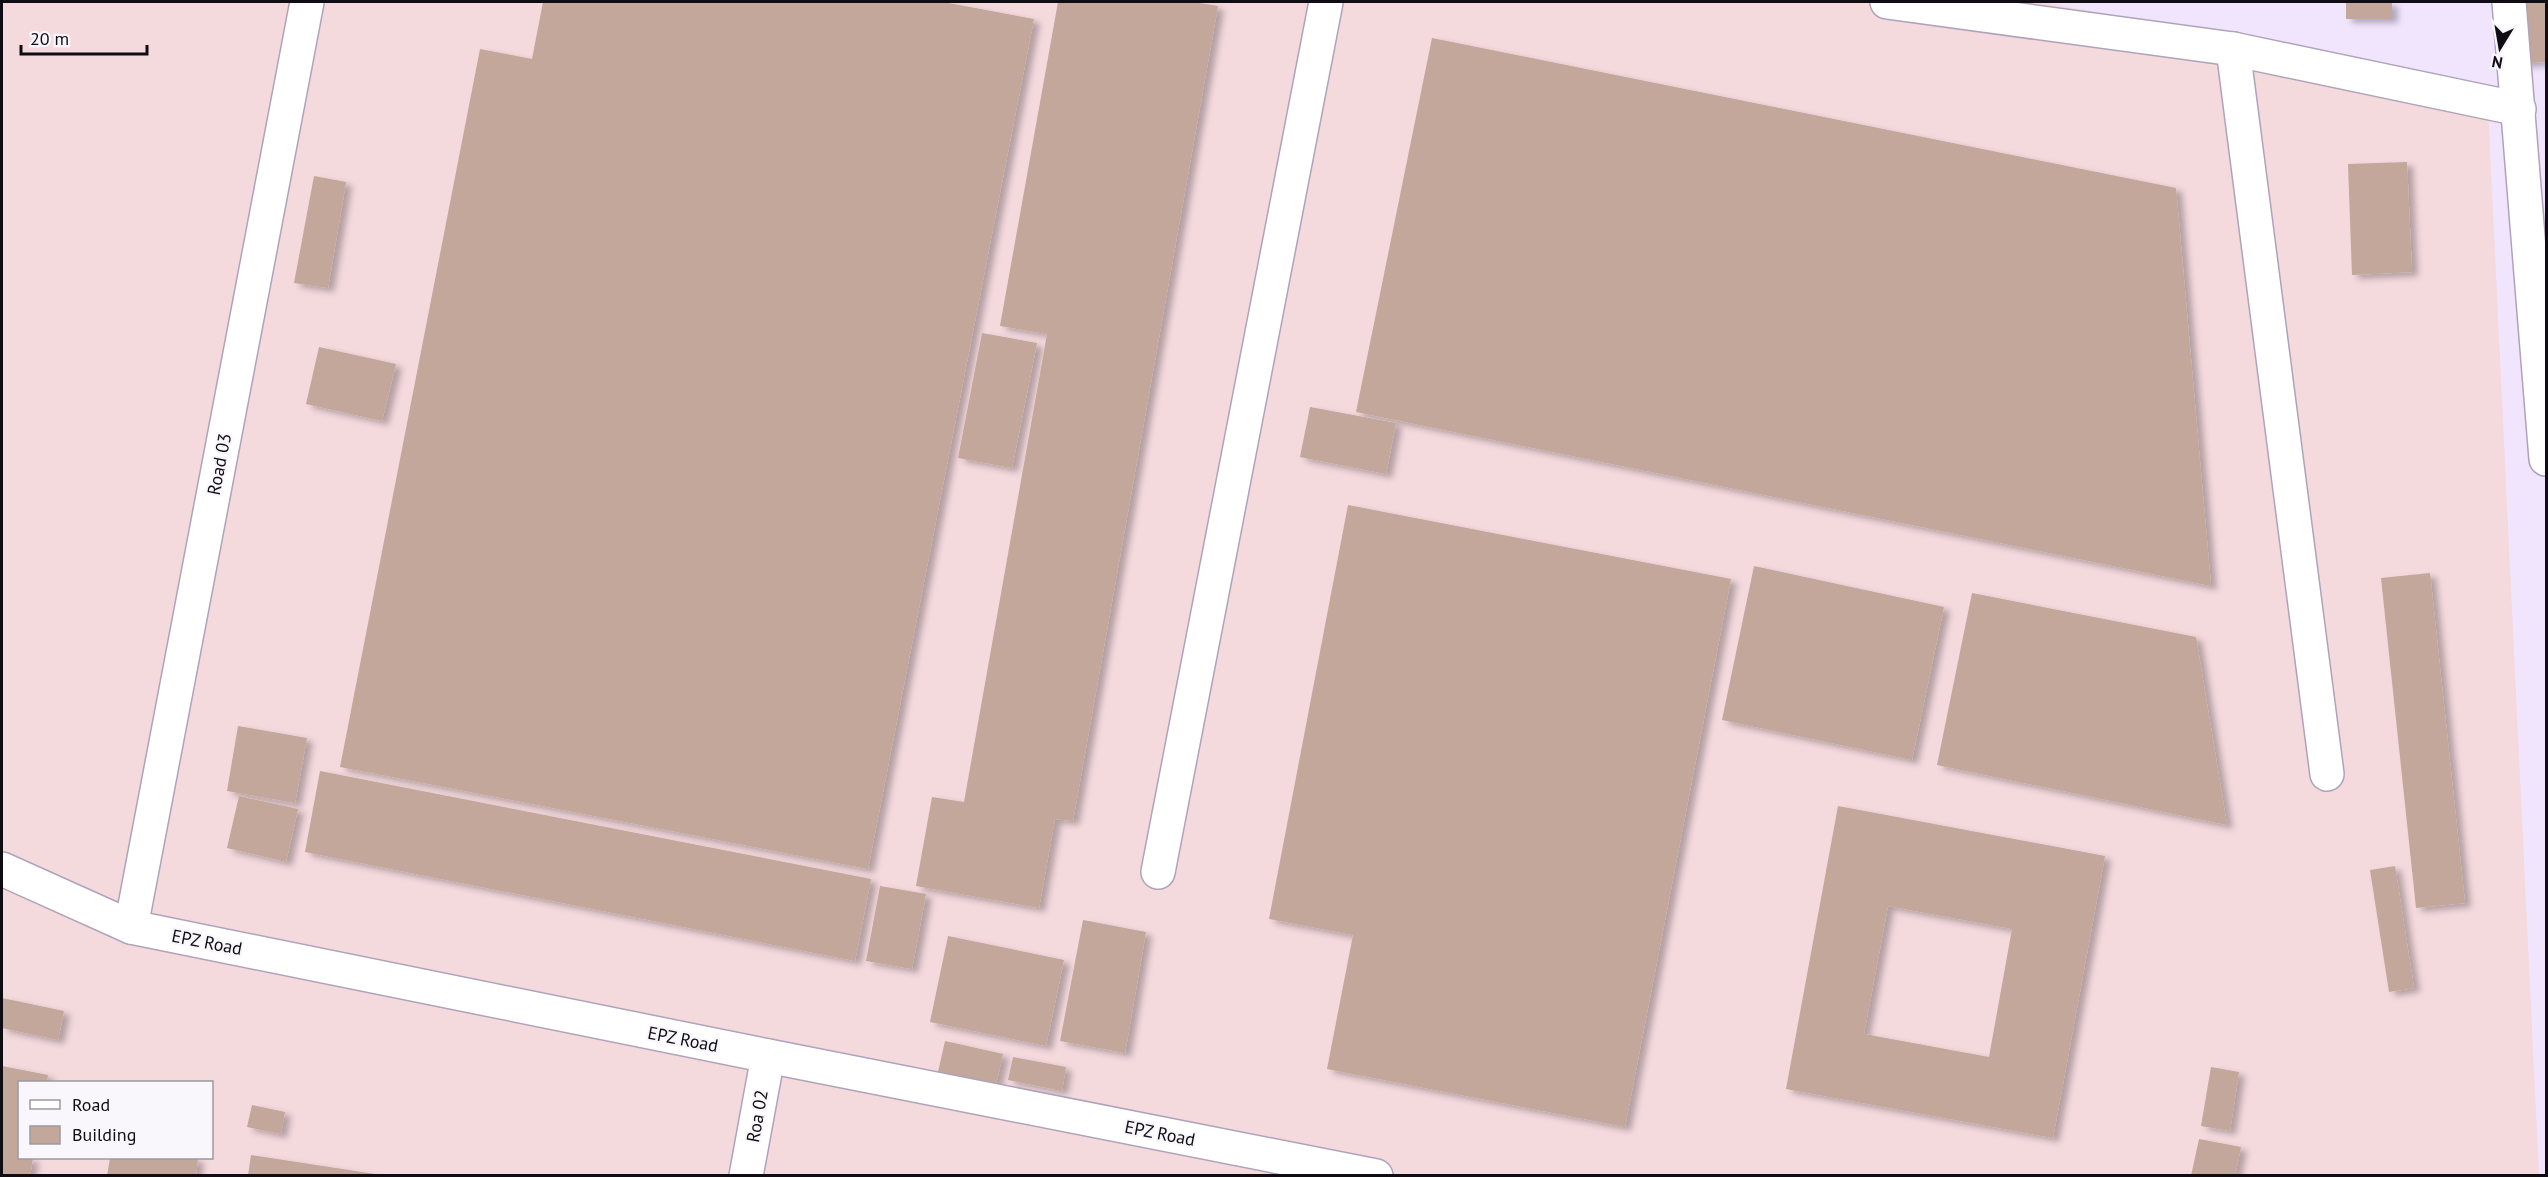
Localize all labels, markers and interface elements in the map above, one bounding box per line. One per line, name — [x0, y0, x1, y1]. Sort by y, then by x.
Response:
scale bar — [21, 18, 147, 56]
north arrow — [2470, 18, 2530, 78]
text: 20 m — [30, 27, 69, 50]
text: N — [2490, 52, 2504, 74]
street label: Road 03 — [202, 431, 236, 497]
street label: EPZ Road — [170, 924, 244, 960]
street label: EPZ Road — [646, 1021, 720, 1057]
legend — [18, 1081, 213, 1159]
street label: Roa 02 — [741, 1088, 773, 1144]
text: Road — [72, 1093, 110, 1116]
street label: EPZ Road — [1123, 1115, 1197, 1151]
text: Building — [72, 1123, 136, 1146]

